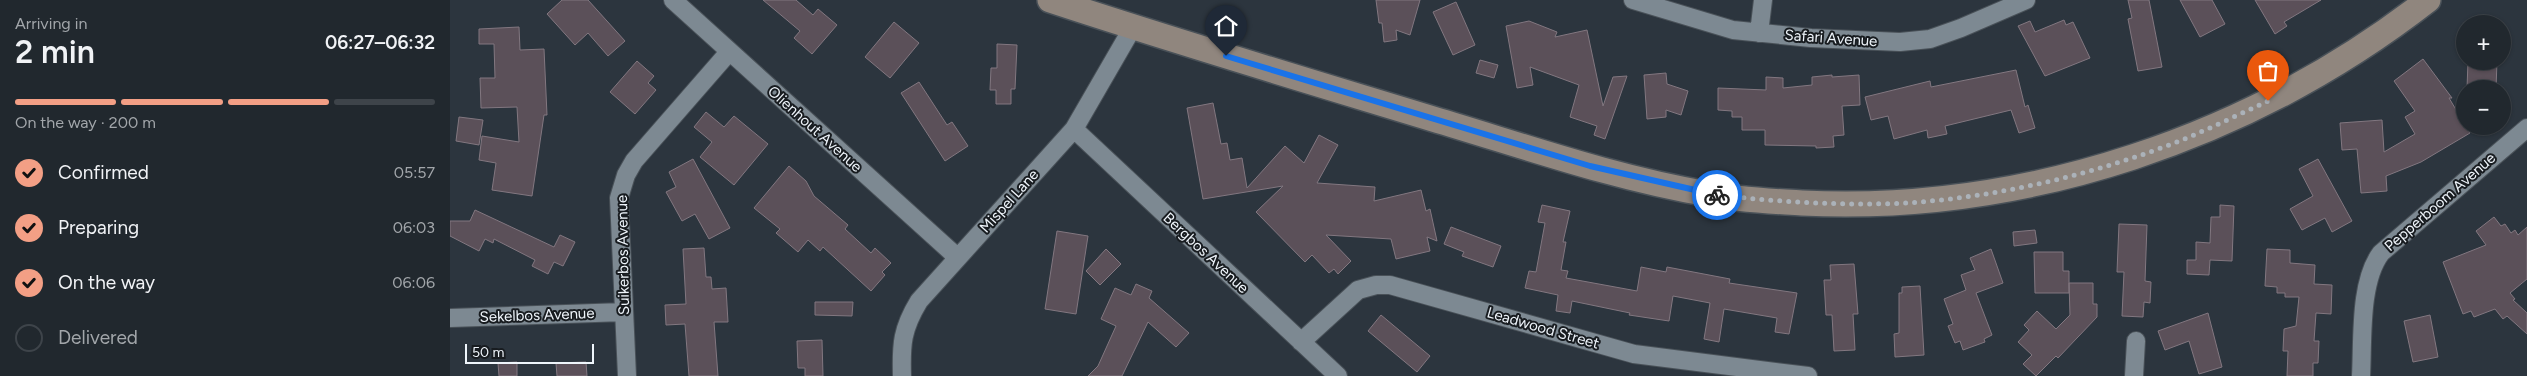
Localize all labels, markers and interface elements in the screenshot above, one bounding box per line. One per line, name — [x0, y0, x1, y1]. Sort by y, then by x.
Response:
pin — [1205, 5, 1247, 56]
icon: home — [1212, 12, 1240, 40]
text: Arriving in — [15, 14, 87, 33]
map controls — [2456, 15, 2511, 135]
button: + — [2456, 15, 2511, 70]
street label: Safari Avenue — [1784, 26, 1878, 50]
text: 06:27–06:32 — [325, 31, 435, 54]
text: 2 min — [15, 33, 95, 71]
pin — [2247, 50, 2289, 101]
icon: bag — [2254, 57, 2282, 85]
button: − — [2456, 80, 2511, 135]
street label: Olienhout Avenue — [764, 82, 866, 176]
text: On the way · 200 m — [15, 113, 156, 132]
street label: Pepperboom Avenue — [2381, 149, 2499, 255]
icon: check — [15, 159, 43, 187]
text: Confirmed — [58, 161, 149, 184]
text: 05:57 — [394, 163, 435, 182]
street label: Mispel Lane — [976, 166, 1042, 236]
courier — [1692, 170, 1742, 220]
icon: bike — [1703, 181, 1731, 209]
street label: Suikerbos Avenue — [613, 195, 633, 315]
street label: Bergbos Avenue — [1160, 209, 1252, 297]
icon: check — [15, 214, 43, 242]
text: Preparing — [58, 216, 139, 239]
text: 06:03 — [393, 218, 435, 237]
icon: check — [15, 269, 43, 297]
text: On the way — [58, 271, 155, 294]
text: 06:06 — [392, 273, 435, 292]
street label: Leadwood Street — [1485, 303, 1602, 353]
street label: Sekelbos Avenue — [479, 304, 595, 326]
text: Delivered — [58, 326, 138, 349]
scale bar — [465, 341, 594, 364]
text: 50 m — [472, 344, 504, 361]

